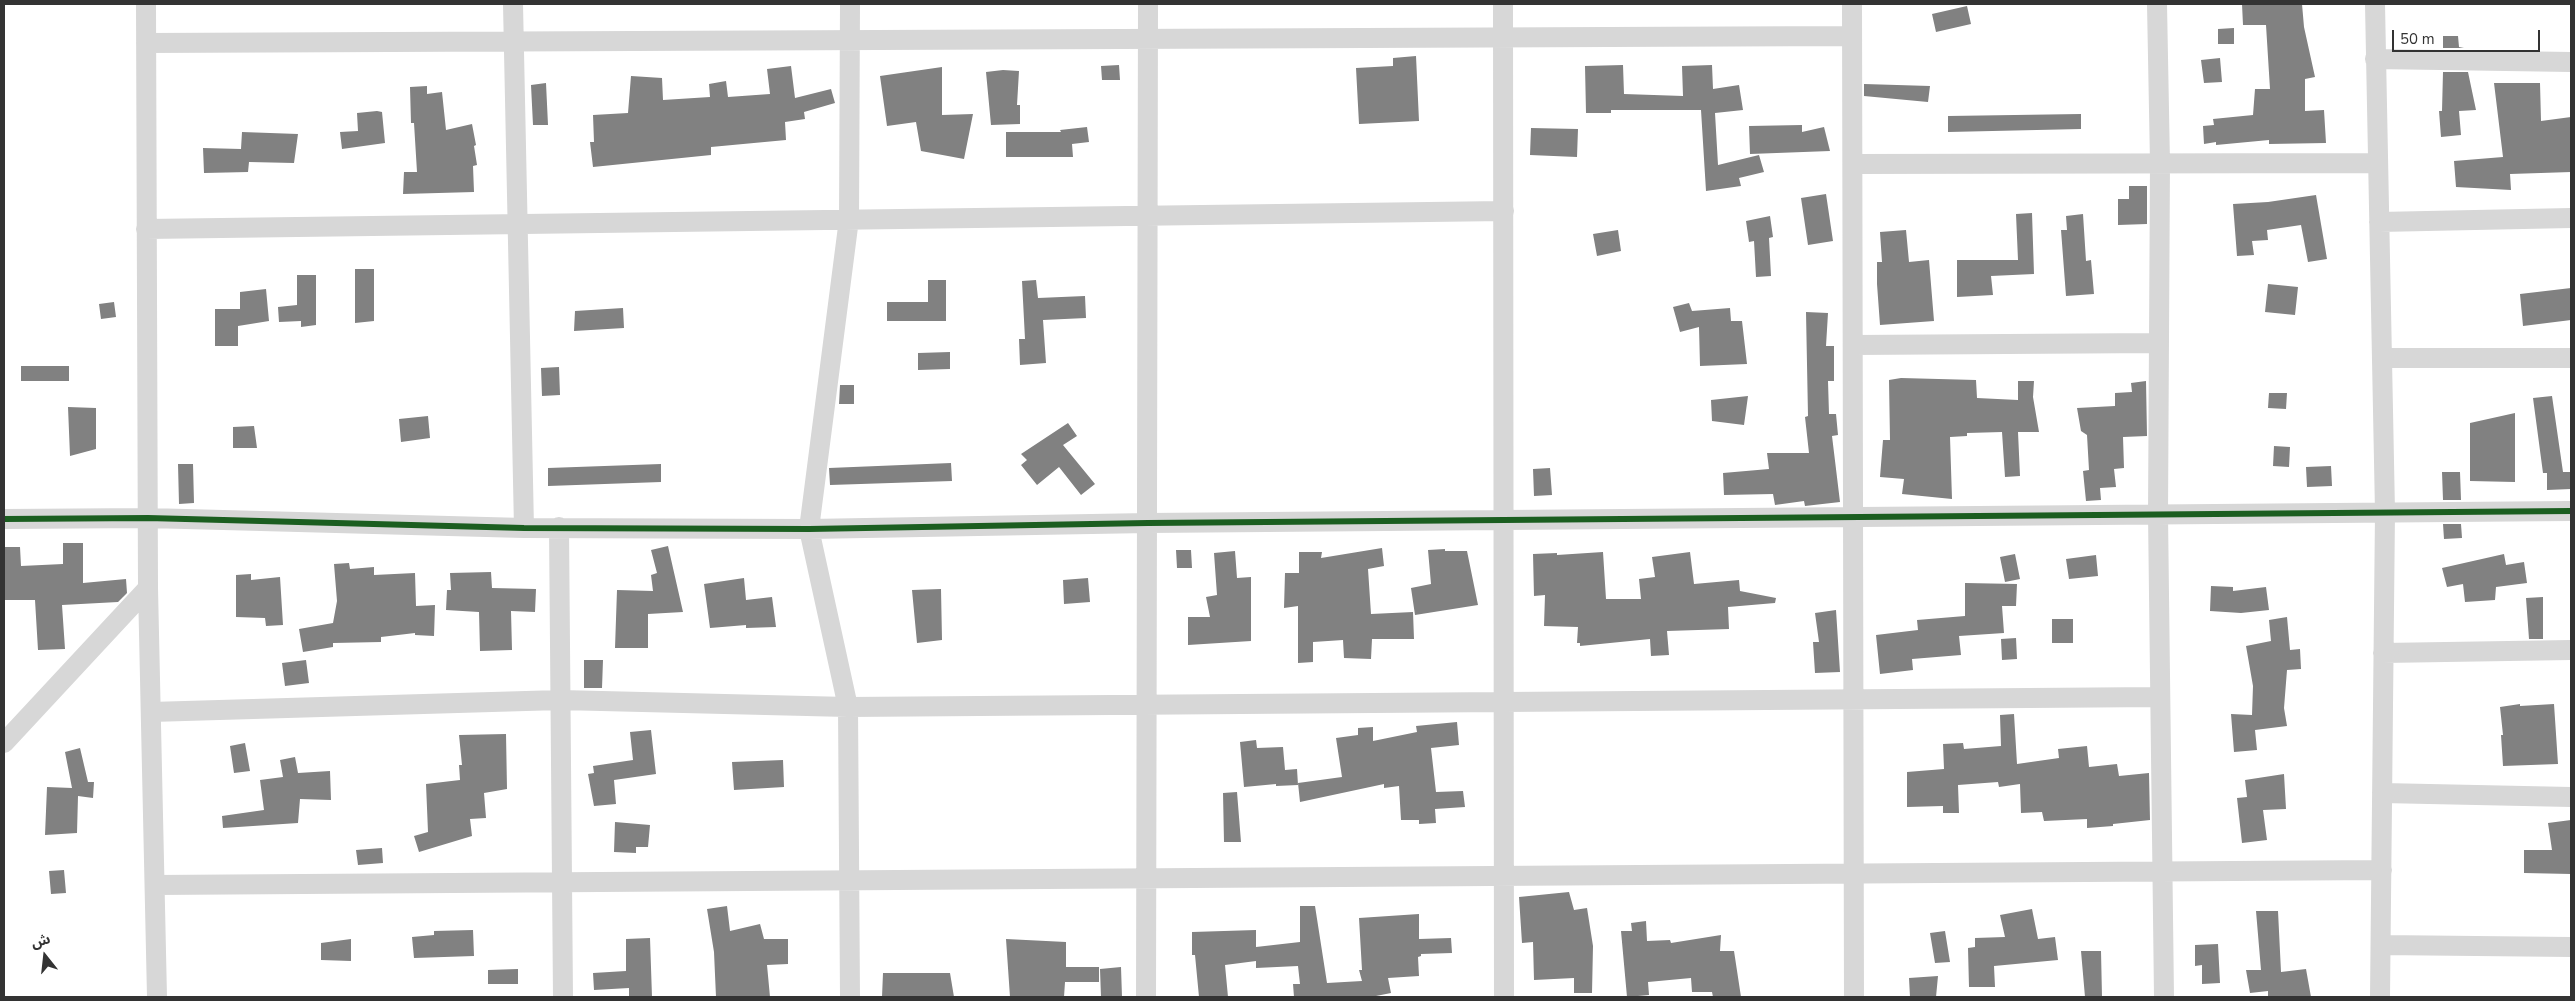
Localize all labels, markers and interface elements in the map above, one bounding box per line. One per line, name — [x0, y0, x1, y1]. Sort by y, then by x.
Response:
scale bar — [2395, 20, 2542, 52]
text: 50 m — [2400, 29, 2435, 49]
text: ش — [29, 929, 53, 953]
north arrow — [20, 931, 70, 981]

